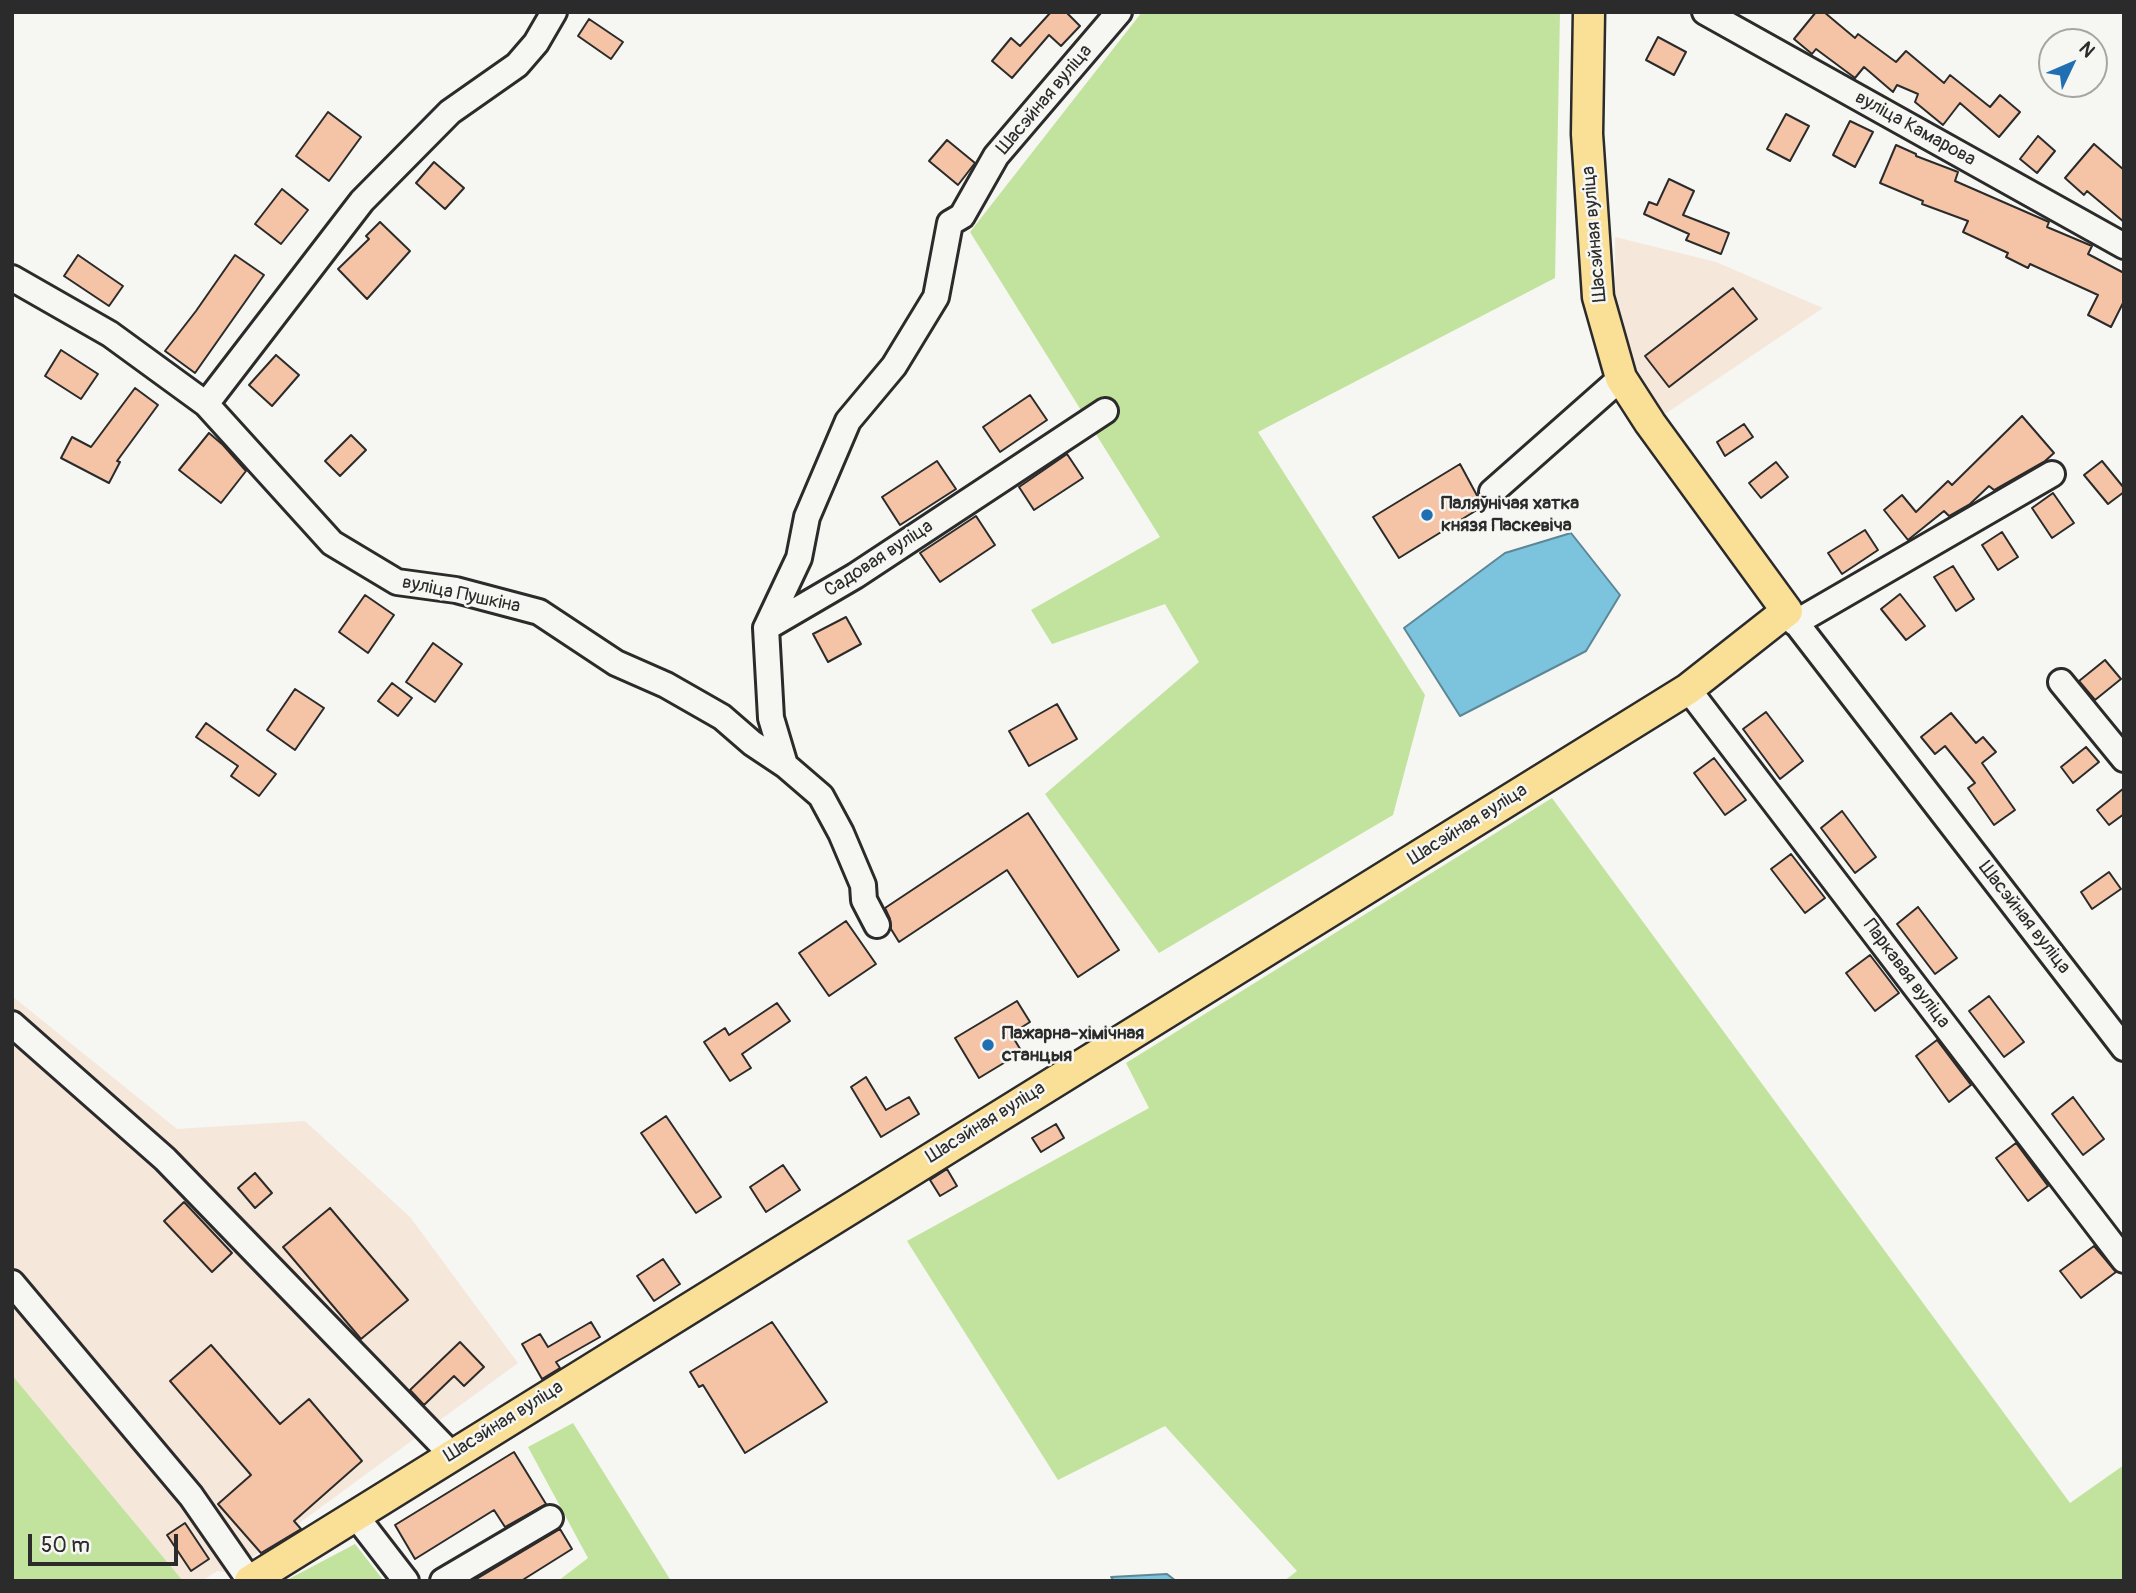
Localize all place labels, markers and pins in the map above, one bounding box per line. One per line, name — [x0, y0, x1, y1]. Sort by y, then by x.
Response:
place label: Паляўнічая хатка князя Паскевіча — [1441, 493, 1579, 537]
marker: Паляўнічая хатка князя Паскевіча — [1419, 507, 1435, 523]
place label: Пажарна-хімічная станцыя — [1002, 1023, 1144, 1067]
marker: Пажарна-хімічная станцыя — [980, 1037, 996, 1053]

